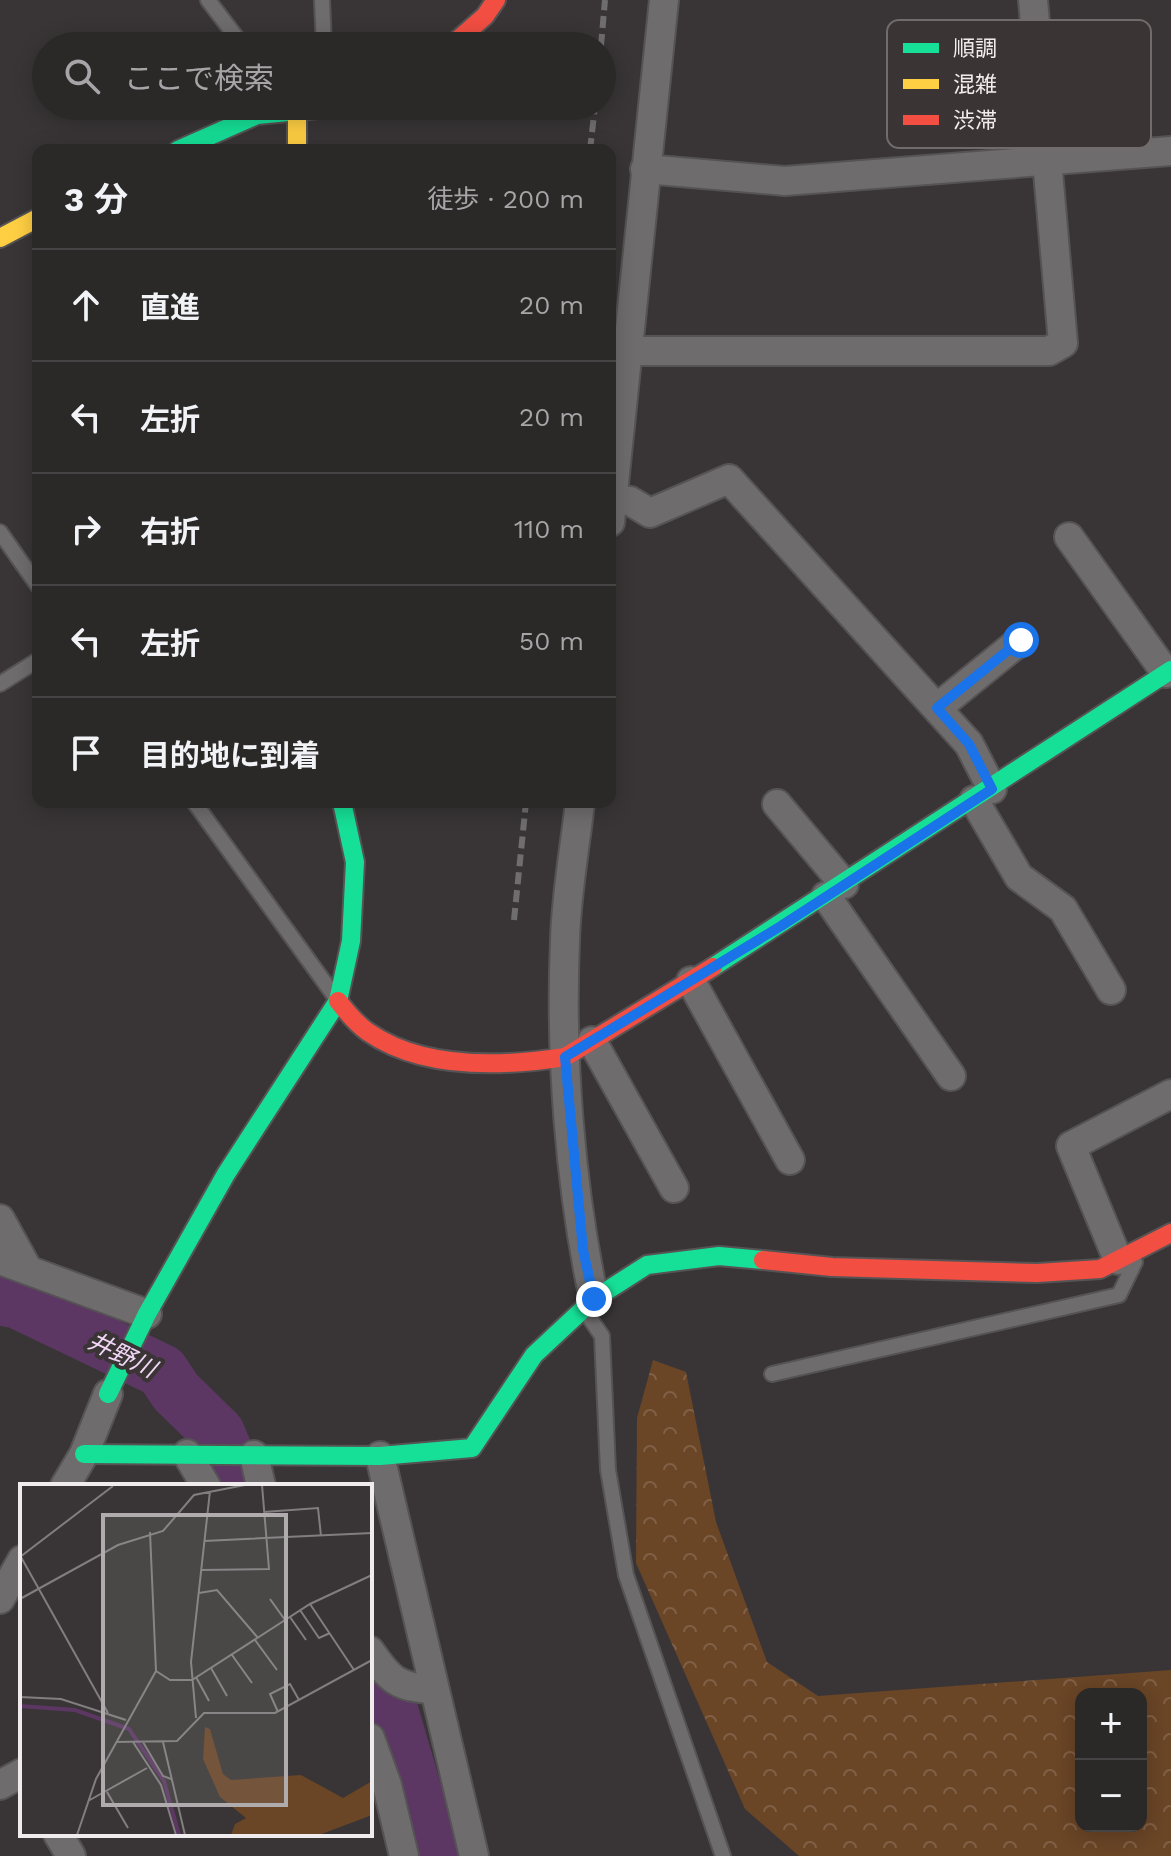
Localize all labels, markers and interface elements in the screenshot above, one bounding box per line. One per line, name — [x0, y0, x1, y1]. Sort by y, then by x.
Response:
legend — [887, 20, 1151, 148]
search box — [32, 32, 616, 120]
text: 順調 — [953, 36, 997, 61]
icon: search — [60, 54, 104, 98]
text: ここで検索 — [124, 61, 274, 96]
text: 混雑 — [953, 72, 997, 97]
text: 渋滞 — [953, 108, 997, 133]
text: 3 分 — [64, 179, 128, 219]
text: 徒歩 · 200 m — [427, 184, 584, 214]
icon: ahead — [64, 283, 108, 327]
text: 直進 — [140, 290, 200, 325]
text: 20 m — [519, 290, 584, 320]
icon: left — [64, 395, 108, 439]
text: 左折 — [140, 402, 200, 437]
text: 20 m — [519, 402, 584, 432]
icon: right — [64, 507, 108, 551]
text: 右折 — [140, 514, 200, 549]
text: 110 m — [514, 514, 584, 544]
icon: left — [64, 619, 108, 663]
route start — [1003, 622, 1039, 658]
text: 左折 — [140, 626, 200, 661]
text: 50 m — [519, 626, 584, 656]
icon: arrive — [64, 731, 108, 775]
text: 目的地に到着 — [140, 738, 320, 773]
route end — [576, 1281, 612, 1317]
water label: 井野川 — [84, 1327, 163, 1385]
inset map — [20, 1484, 372, 1836]
map controls — [1075, 1688, 1147, 1832]
button: + — [1075, 1688, 1147, 1760]
button: − — [1075, 1760, 1147, 1832]

